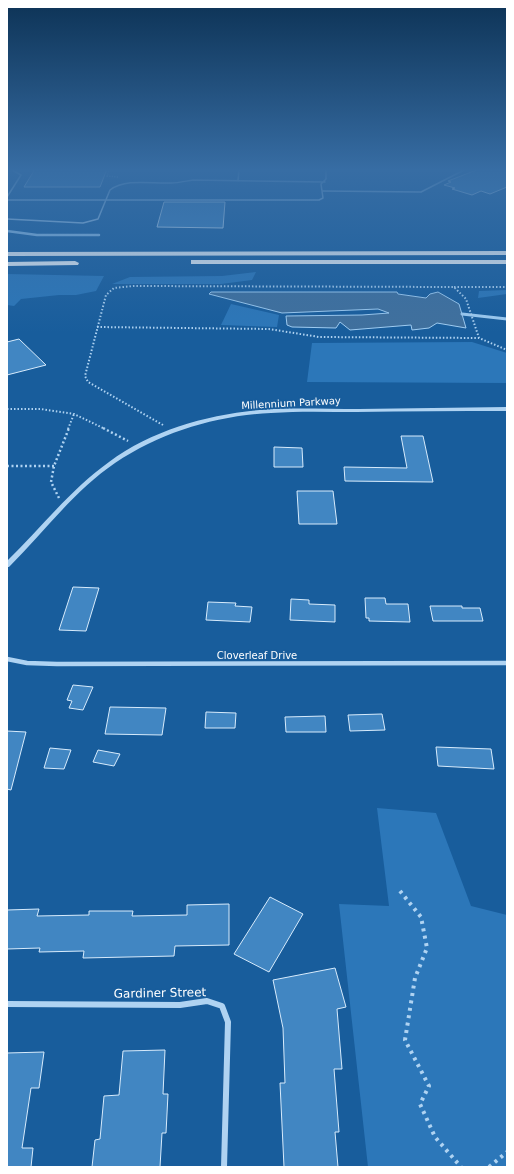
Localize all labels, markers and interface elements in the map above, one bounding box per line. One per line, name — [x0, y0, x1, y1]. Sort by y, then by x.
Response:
street label: Millennium Parkway — [241, 395, 341, 411]
street label: Cloverleaf Drive — [217, 650, 297, 661]
street label: Gardiner Street — [114, 985, 207, 1001]

